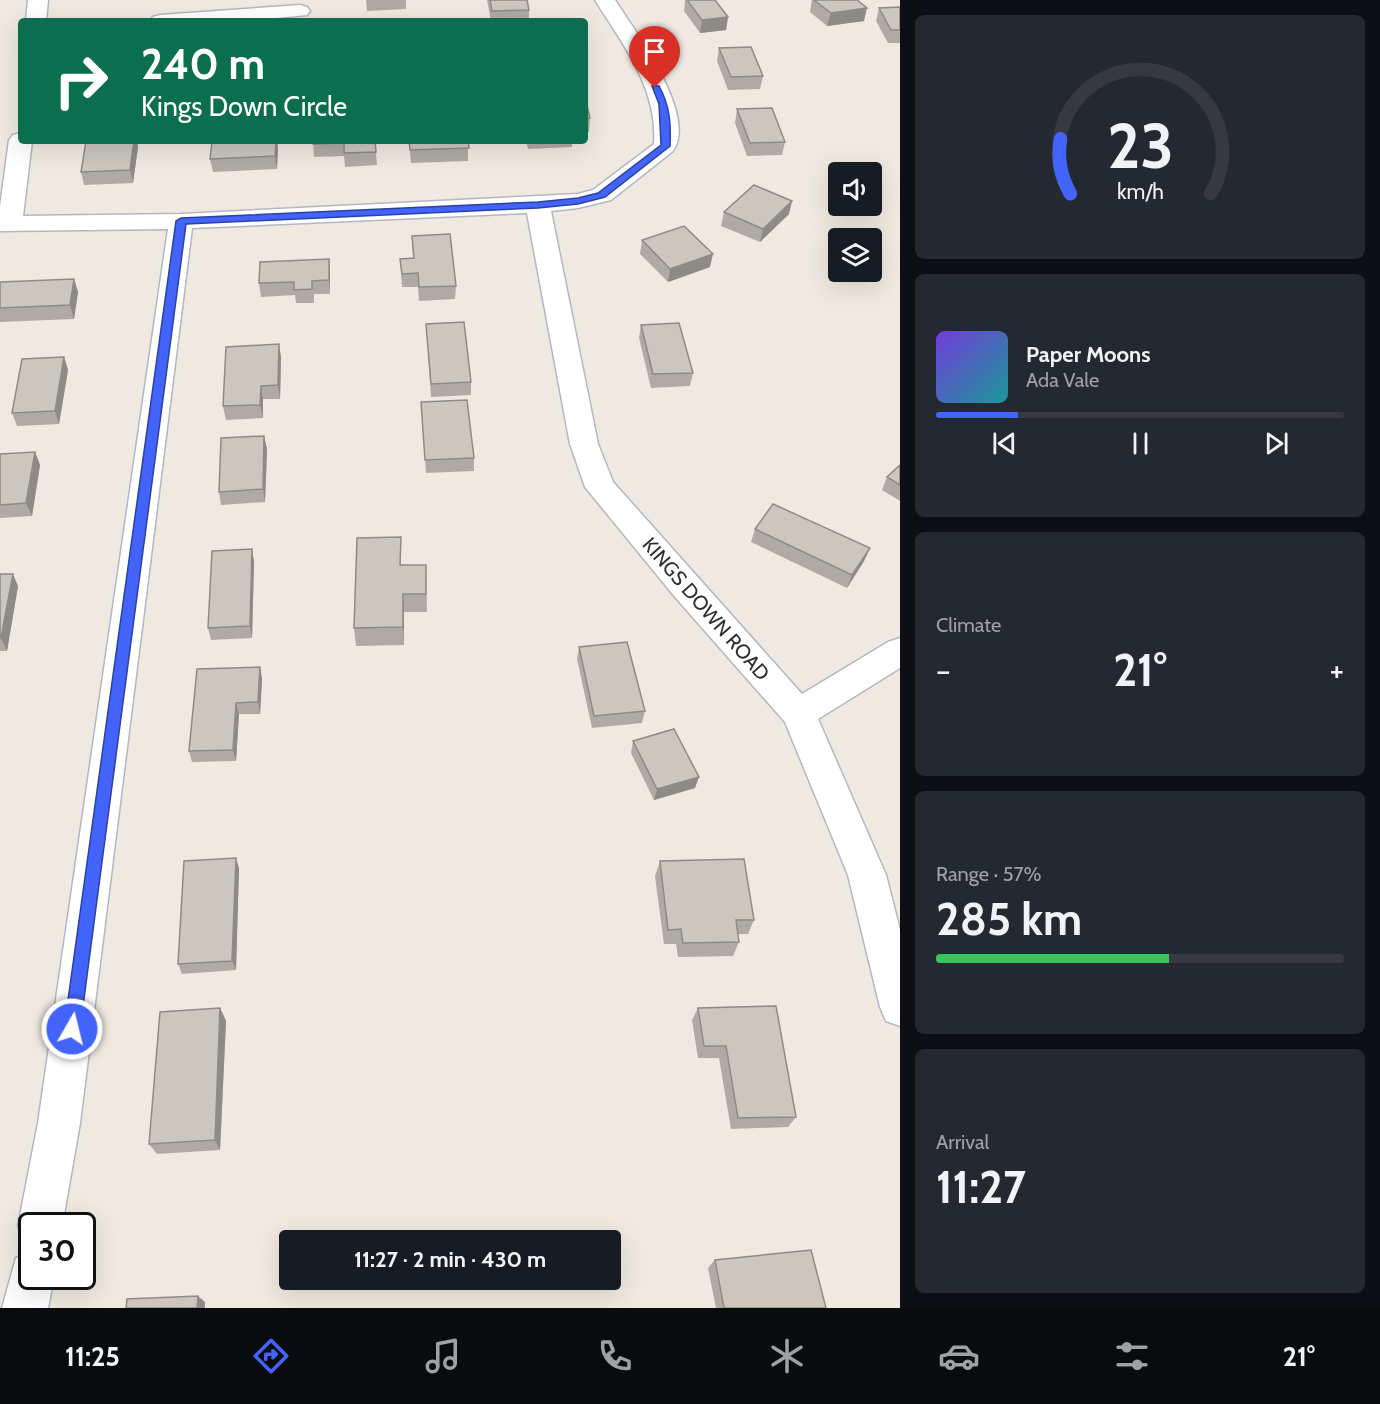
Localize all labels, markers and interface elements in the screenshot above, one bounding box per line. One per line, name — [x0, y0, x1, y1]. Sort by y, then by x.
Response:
pin — [629, 26, 680, 88]
icon: arrive — [638, 35, 671, 68]
text: 240 m — [141, 38, 265, 90]
icon: right — [42, 42, 120, 120]
text: Kings Down Circle — [141, 90, 347, 123]
text: 23 — [1107, 108, 1173, 184]
map controls — [828, 162, 882, 282]
button: sound — [828, 162, 882, 216]
text: km/h — [1117, 178, 1163, 204]
button: layers — [828, 228, 882, 282]
text: Paper Moons — [1026, 341, 1150, 368]
text: Ada Vale — [1026, 368, 1099, 392]
icon: previous — [988, 427, 1021, 460]
icon: pause — [1124, 427, 1157, 460]
icon: next — [1260, 427, 1293, 460]
street label: KINGS DOWN ROAD — [637, 533, 775, 685]
text: Climate — [936, 613, 1001, 637]
text: 21° — [1113, 643, 1167, 697]
text: − — [936, 650, 951, 690]
text: + — [1329, 650, 1344, 690]
text: Range · 57% — [936, 862, 1042, 886]
text: 285 km — [936, 892, 1082, 946]
position arrow — [40, 997, 104, 1061]
text: Arrival — [936, 1130, 989, 1154]
text: 11:27 — [936, 1160, 1026, 1214]
speed limit sign: 30 — [18, 1212, 96, 1290]
text: 11:27 · 2 min · 430 m — [354, 1246, 546, 1273]
icon: directions — [250, 1335, 292, 1377]
icon: music — [422, 1335, 464, 1377]
icon: phone — [594, 1335, 636, 1377]
icon: climate — [766, 1335, 808, 1377]
icon: car — [938, 1335, 980, 1377]
icon: filters — [1111, 1335, 1153, 1377]
text: 11:25 — [65, 1340, 120, 1373]
text: 21° — [1283, 1340, 1315, 1373]

